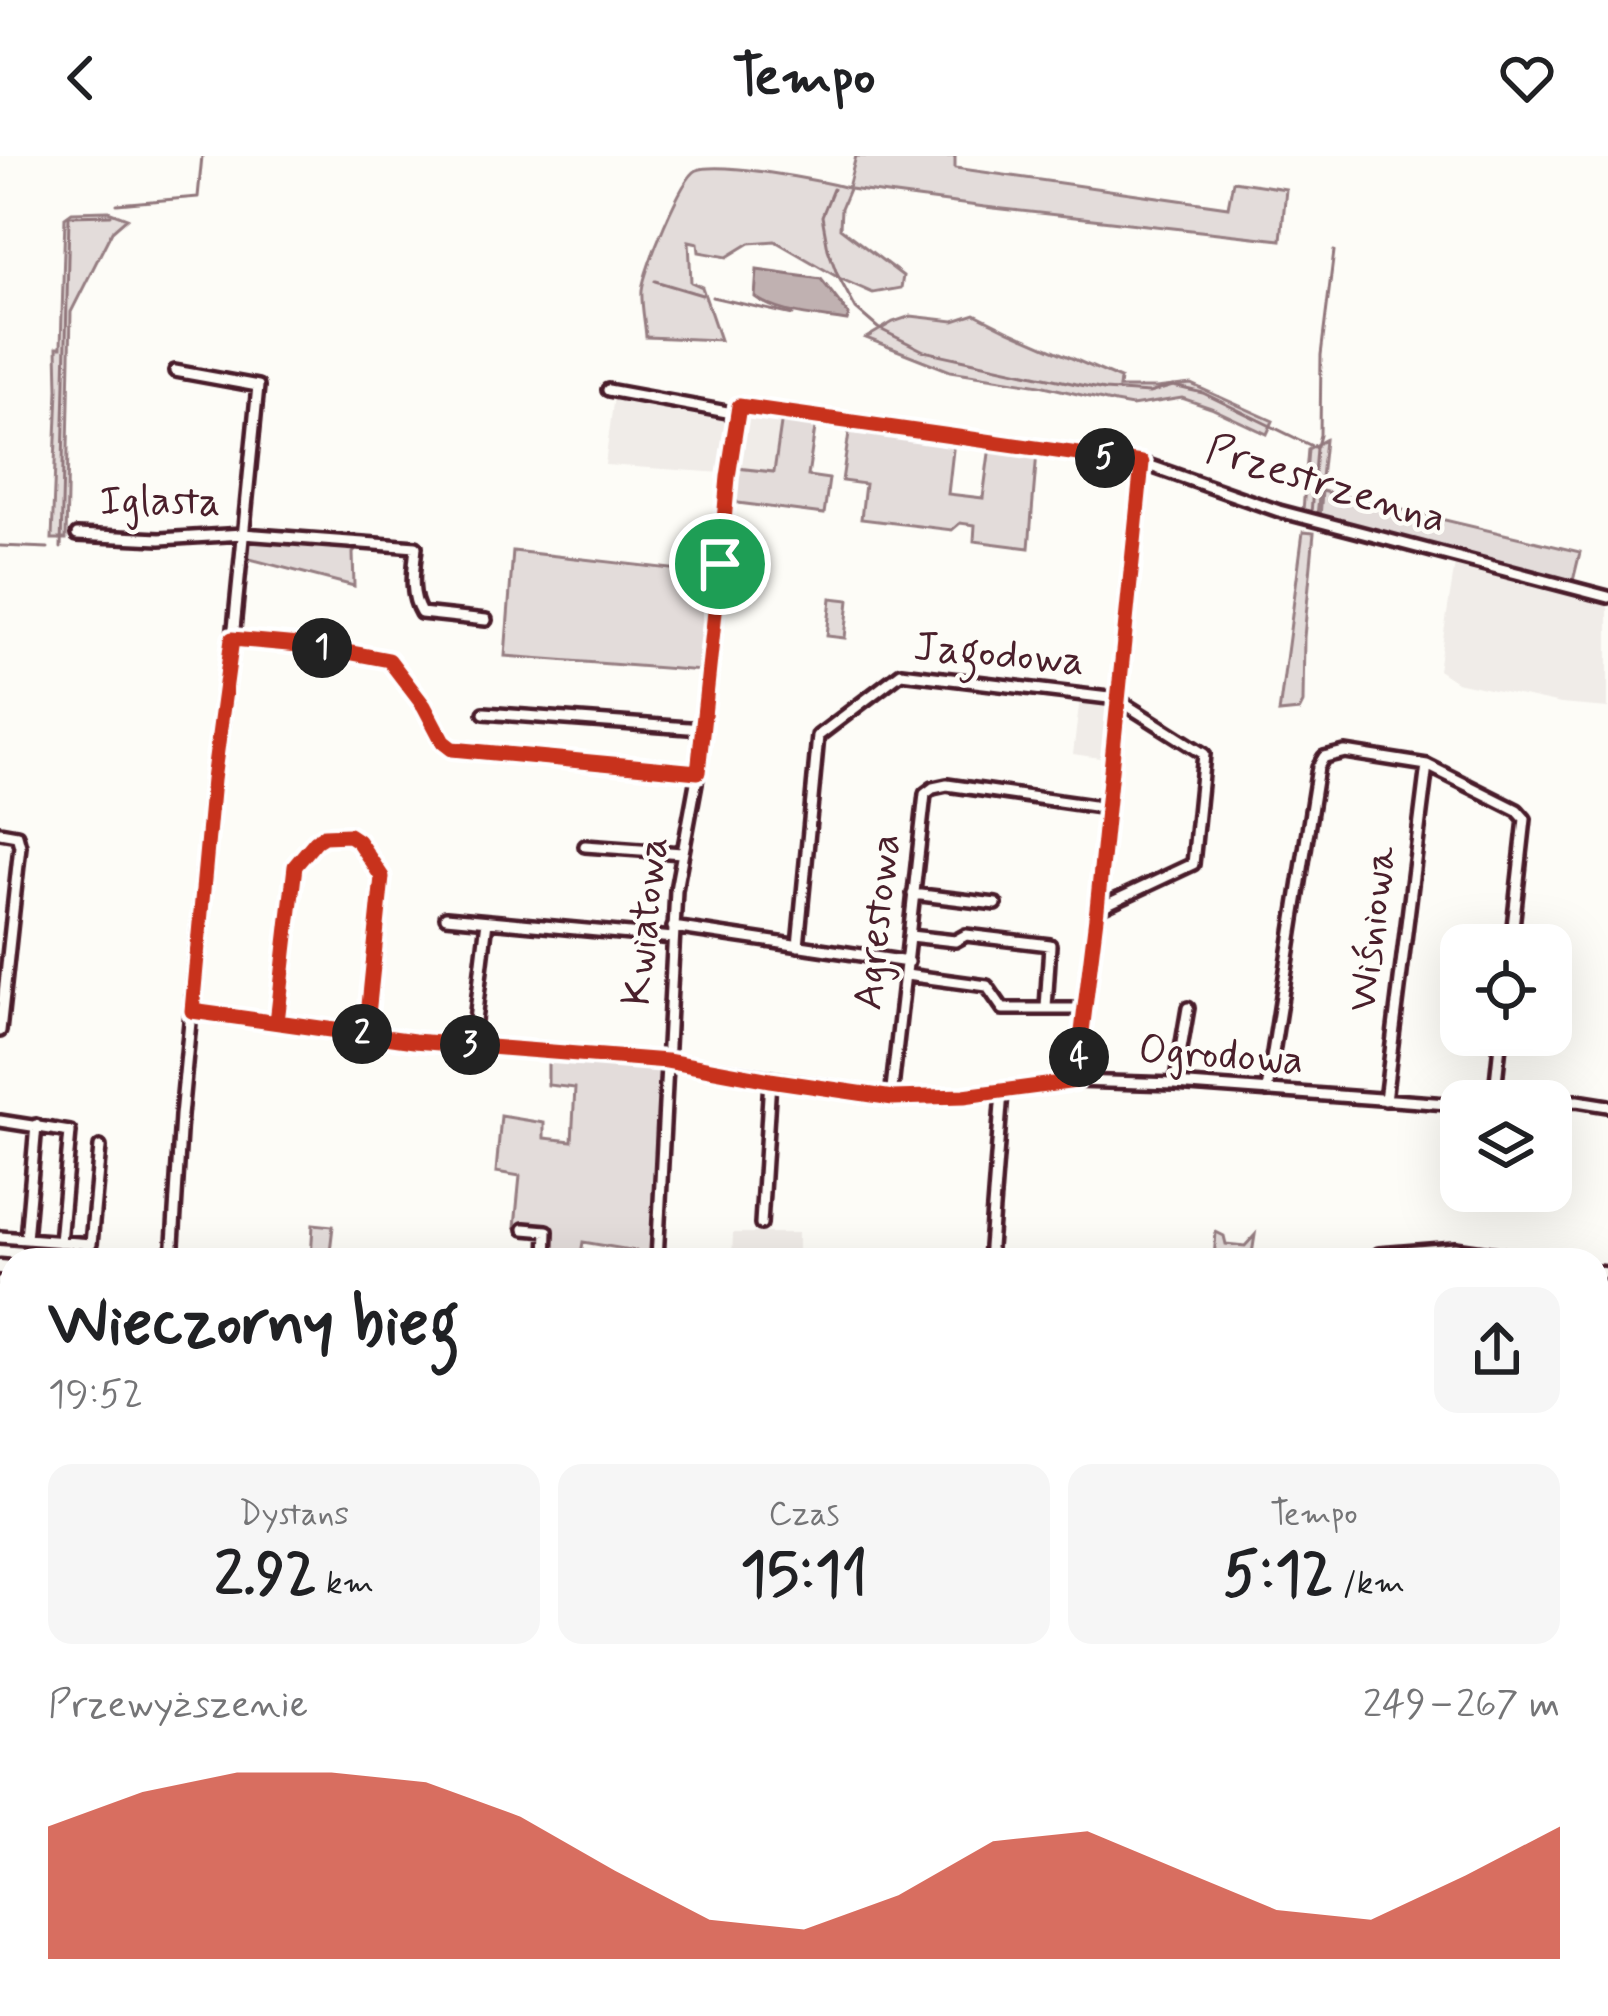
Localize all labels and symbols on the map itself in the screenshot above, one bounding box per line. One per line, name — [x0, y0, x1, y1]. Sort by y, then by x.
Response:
street label: Przestrzenna — [1199, 422, 1453, 548]
pin: 5 — [1075, 428, 1135, 488]
street label: Iglasta — [100, 475, 220, 530]
pin — [669, 513, 771, 615]
pin: 1 — [292, 618, 352, 678]
street label: Jagodowa — [911, 620, 1087, 694]
street label: Agrestowa — [841, 831, 915, 1013]
street label: Kwiatowa — [610, 834, 682, 1008]
street label: Wiśniowa — [1336, 842, 1411, 1015]
pin: 2 — [332, 1004, 392, 1064]
pin: 3 — [440, 1015, 500, 1075]
street label: Ogrodowa — [1137, 1023, 1305, 1089]
pin: 4 — [1049, 1027, 1109, 1087]

